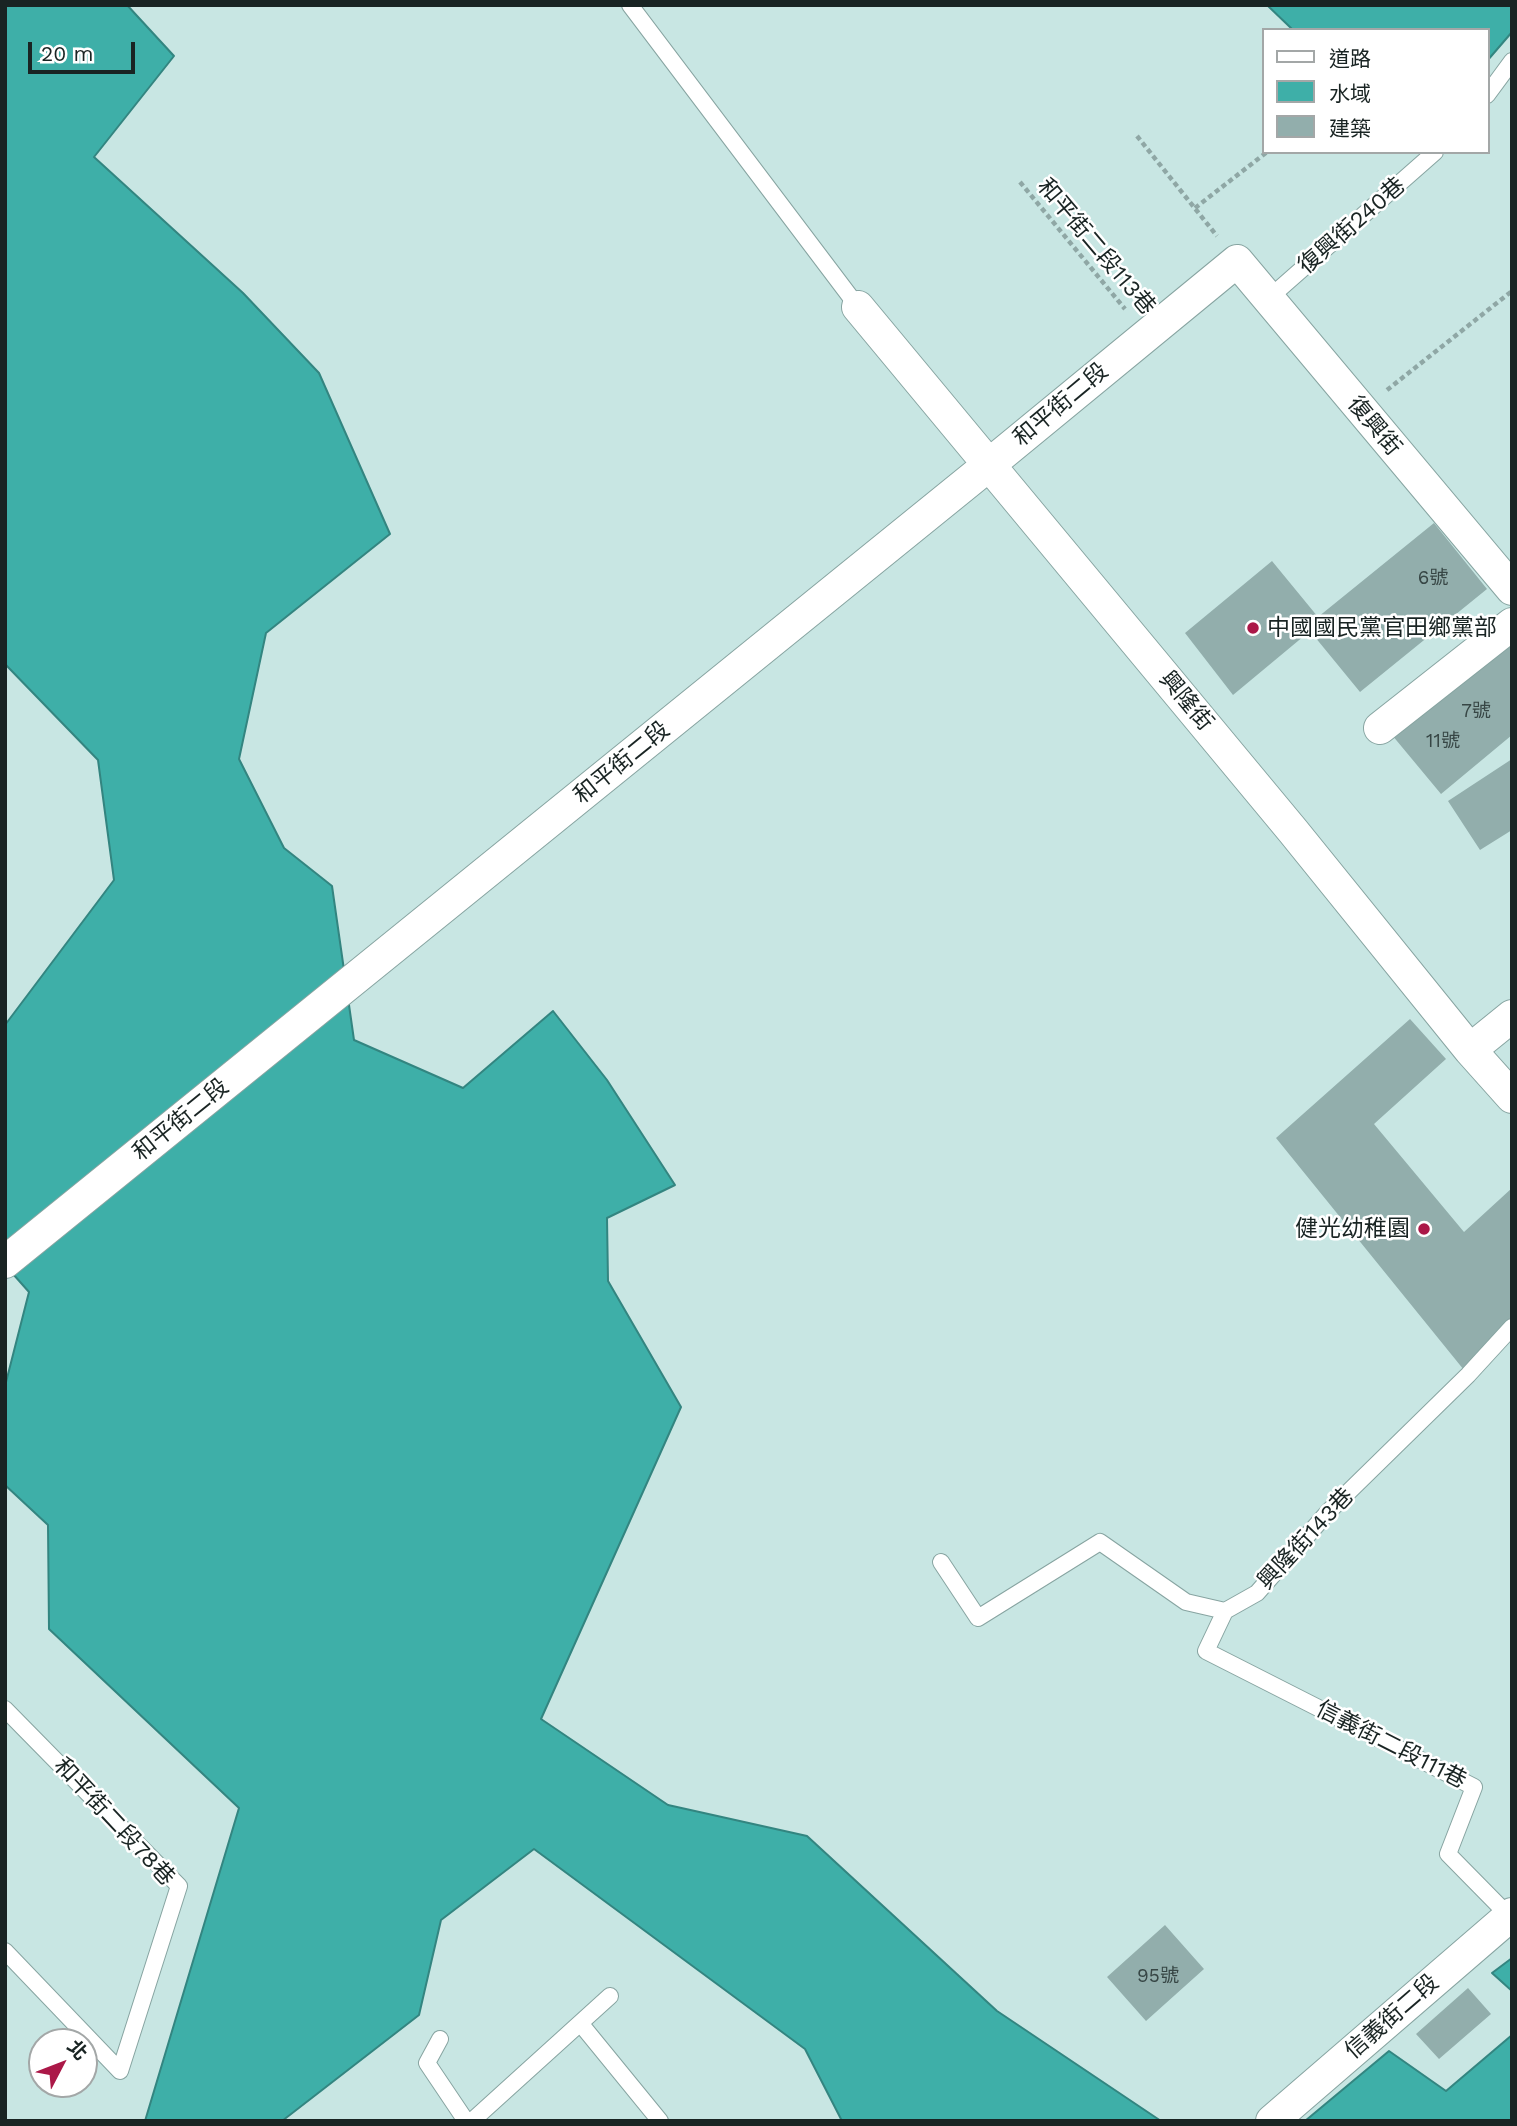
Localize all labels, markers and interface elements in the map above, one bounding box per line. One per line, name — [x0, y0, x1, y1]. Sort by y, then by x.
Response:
scale bar — [32, 28, 138, 72]
legend — [1262, 28, 1489, 154]
text: 20 m — [41, 41, 93, 66]
text: 道路 — [1329, 46, 1371, 71]
text: 水域 — [1329, 81, 1371, 106]
text: 建築 — [1329, 116, 1371, 141]
street label: 復興街240巷 — [1293, 172, 1411, 280]
street label: 和平街二段113巷 — [1031, 173, 1161, 321]
street label: 和平街二段 — [1008, 357, 1114, 453]
street label: 復興街 — [1341, 391, 1407, 461]
house number: 6號 — [1418, 567, 1448, 589]
place label: 中國國民黨官田鄉黨部 — [1267, 614, 1497, 642]
marker: 中國國民黨官田鄉黨部 — [1245, 620, 1261, 636]
street label: 興隆街 — [1153, 666, 1219, 736]
house number: 7號 — [1461, 700, 1491, 722]
street label: 和平街二段 — [569, 716, 675, 810]
house number: 11號 — [1426, 730, 1460, 752]
street label: 和平街二段 — [128, 1073, 234, 1167]
place label: 健光幼稚園 — [1295, 1215, 1410, 1243]
marker: 健光幼稚園 — [1416, 1221, 1432, 1237]
street label: 興隆街143巷 — [1252, 1483, 1360, 1595]
street label: 信義街二段111巷 — [1311, 1695, 1471, 1795]
street label: 和平街二段78巷 — [48, 1752, 180, 1892]
house number: 95號 — [1137, 1965, 1179, 1987]
street label: 信義街二段 — [1340, 1969, 1444, 2065]
north arrow — [28, 2028, 98, 2098]
text: 北 — [63, 2035, 92, 2065]

